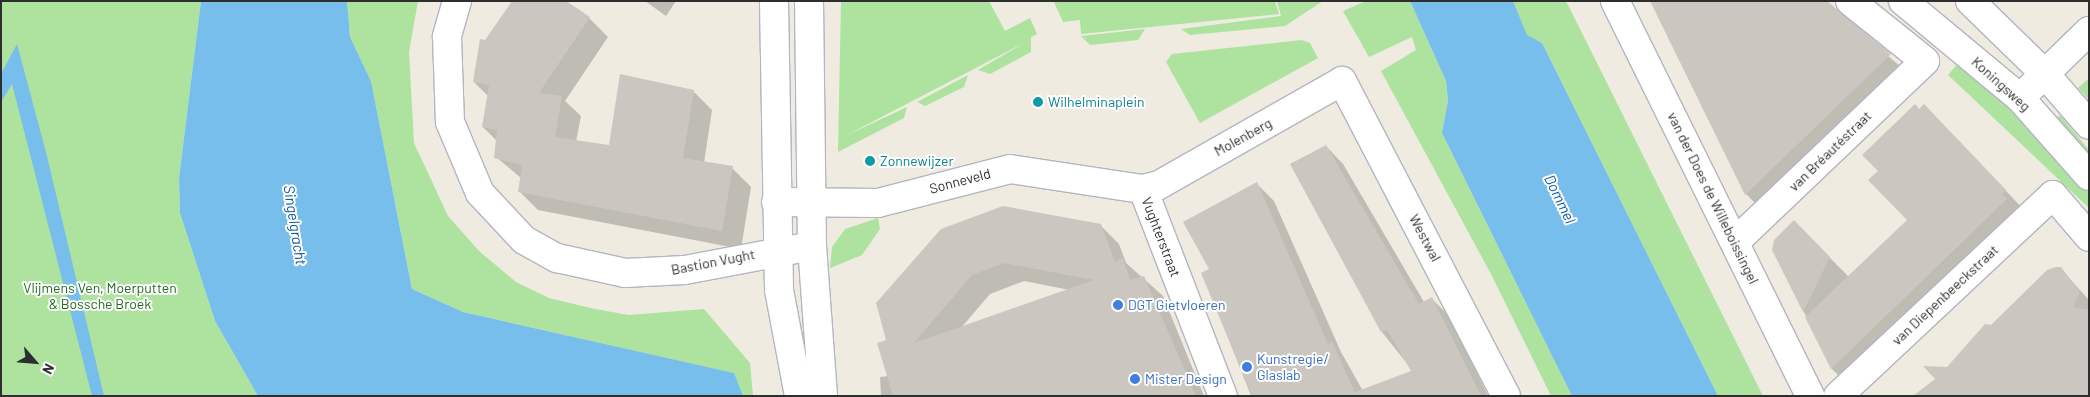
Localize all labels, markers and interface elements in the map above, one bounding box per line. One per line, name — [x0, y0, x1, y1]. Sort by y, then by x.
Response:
street label: Koningsweg — [1968, 53, 2034, 115]
place label: Wilhelminaplein — [1048, 94, 1145, 110]
marker: Wilhelminaplein — [1032, 96, 1044, 108]
street label: van Bréautéstraat — [1785, 107, 1875, 195]
street label: van der Does de Willeboissingel — [1664, 109, 1762, 287]
street label: Molenberg — [1211, 114, 1275, 160]
place label: Zonnewijzer — [880, 153, 953, 169]
marker: Zonnewijzer — [864, 155, 876, 167]
street label: Sonneveld — [927, 165, 993, 197]
water label: Dommel — [1541, 172, 1579, 226]
water label: Singelgracht — [280, 184, 310, 266]
street label: Vughterstraat — [1138, 195, 1184, 279]
street label: Westwal — [1406, 212, 1444, 264]
street label: van Diepenbeeckstraat — [1888, 241, 2002, 349]
street label: Bastion Vught — [670, 246, 756, 278]
park label: Vlijmens Ven, Moerputten & Bossche Broek — [23, 280, 177, 312]
place label: DGT Gietvloeren — [1128, 297, 1225, 313]
marker: DGT Gietvloeren — [1112, 299, 1124, 311]
north arrow — [10, 337, 60, 387]
place label: Kunstregie/ Glaslab — [1257, 351, 1329, 384]
text: N — [39, 361, 58, 377]
marker: Kunstregie/ Glaslab — [1241, 361, 1253, 373]
place label: Mister Design — [1145, 371, 1227, 387]
marker: Mister Design — [1129, 373, 1141, 385]

